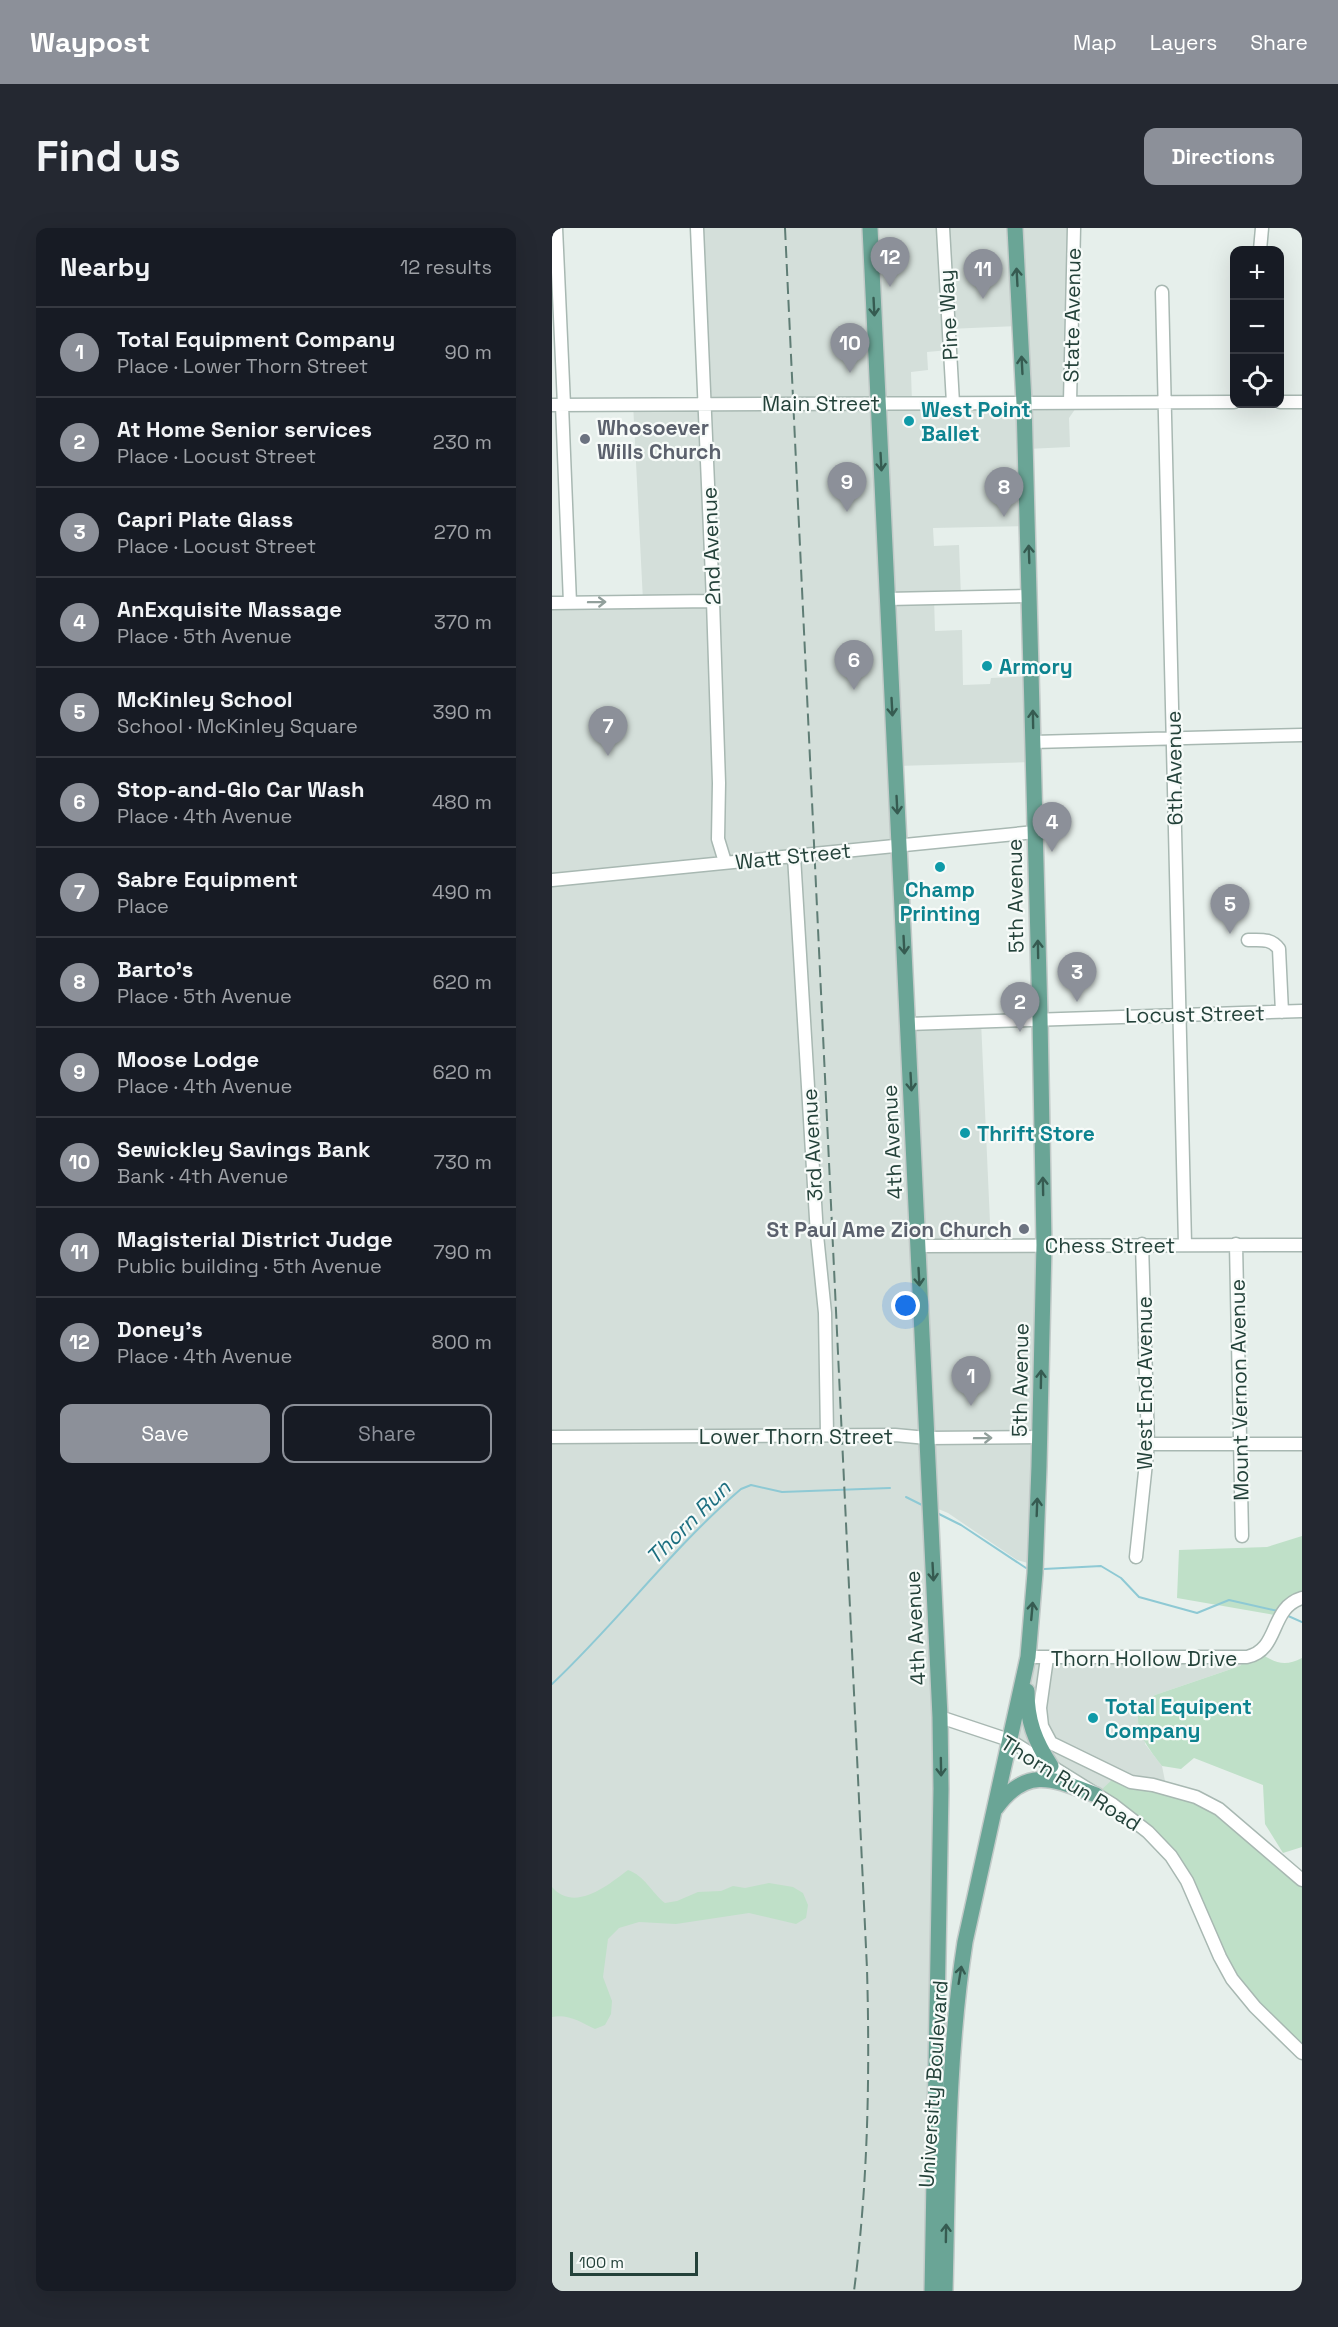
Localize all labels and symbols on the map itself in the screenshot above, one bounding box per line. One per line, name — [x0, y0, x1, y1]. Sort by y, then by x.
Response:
pin: 12 — [870, 238, 910, 287]
street label: State Avenue — [1057, 247, 1087, 383]
pin: 11 — [964, 250, 1002, 299]
one-way arrow — [1012, 267, 1023, 287]
street label: Pine Way — [932, 269, 964, 361]
one-way arrow — [868, 297, 879, 317]
pin: 10 — [830, 324, 870, 373]
one-way arrow — [1017, 355, 1028, 375]
street label: Main Street — [762, 390, 880, 417]
place label: West Point Ballet — [921, 396, 1031, 447]
place label: Whosoever Wills Church — [597, 414, 721, 465]
marker: West Point Ballet — [902, 414, 916, 428]
marker: Whosoever Wills Church — [578, 432, 592, 446]
one-way arrow — [875, 451, 887, 471]
pin: 9 — [828, 462, 866, 512]
pin: 8 — [984, 468, 1024, 517]
street label: 2nd Avenue — [695, 486, 727, 606]
one-way arrow — [1023, 545, 1035, 565]
one-way arrow — [587, 596, 607, 608]
pin: 6 — [834, 640, 874, 690]
place label: Armory — [999, 653, 1073, 680]
marker: Armory — [980, 659, 994, 673]
one-way arrow — [887, 697, 898, 717]
pin: 7 — [588, 706, 628, 756]
one-way arrow — [1027, 709, 1038, 729]
street label: 6th Avenue — [1160, 710, 1188, 826]
one-way arrow — [891, 795, 903, 815]
pin: 4 — [1032, 802, 1072, 852]
street label: Watt Street — [734, 836, 852, 876]
street label: 5th Avenue — [1001, 839, 1029, 953]
marker: Champ Printing — [933, 860, 947, 874]
place label: Champ Printing — [900, 876, 980, 927]
pin: 5 — [1210, 884, 1250, 934]
one-way arrow — [899, 935, 910, 955]
one-way arrow — [1032, 940, 1044, 960]
pin: 3 — [1058, 952, 1096, 1002]
pin: 2 — [1000, 982, 1040, 1032]
street label: Locust Street — [1125, 999, 1265, 1029]
one-way arrow — [905, 1072, 916, 1092]
street label: 4th Avenue — [876, 1084, 908, 1200]
street label: 3rd Avenue — [796, 1088, 828, 1202]
place label: Thrift Store — [977, 1120, 1095, 1147]
marker: Thrift Store — [958, 1126, 972, 1140]
one-way arrow — [1037, 1177, 1049, 1197]
place label: St Paul Ame Zion Church — [767, 1216, 1012, 1243]
marker: St Paul Ame Zion Church — [1017, 1222, 1031, 1236]
street label: Chess Street — [1045, 1232, 1175, 1259]
one-way arrow — [914, 1267, 925, 1287]
street label: Mount Vernon Avenue — [1224, 1279, 1254, 1501]
your location — [891, 1291, 920, 1320]
street label: West End Avenue — [1131, 1296, 1158, 1470]
street label: 5th Avenue — [1006, 1323, 1034, 1437]
pin: 1 — [952, 1356, 990, 1406]
one-way arrow — [1035, 1369, 1047, 1389]
street label: Lower Thorn Street — [699, 1423, 893, 1450]
one-way arrow — [973, 1432, 993, 1444]
water label: Thorn Run — [640, 1473, 737, 1570]
one-way arrow — [1032, 1497, 1043, 1517]
one-way arrow — [928, 1561, 939, 1581]
street label: 4th Avenue — [899, 1570, 931, 1686]
one-way arrow — [1027, 1602, 1038, 1622]
street label: Thorn Hollow Drive — [1051, 1645, 1237, 1672]
place label: Total Equipent Company — [1105, 1693, 1252, 1744]
marker: Total Equipent Company — [1086, 1711, 1100, 1725]
street label: Thorn Run Road — [996, 1729, 1146, 1837]
one-way arrow — [935, 1756, 947, 1776]
one-way arrow — [955, 1966, 966, 1986]
street label: University Boulevard — [912, 1979, 954, 2189]
one-way arrow — [940, 2223, 952, 2243]
scale bar — [570, 2249, 698, 2276]

